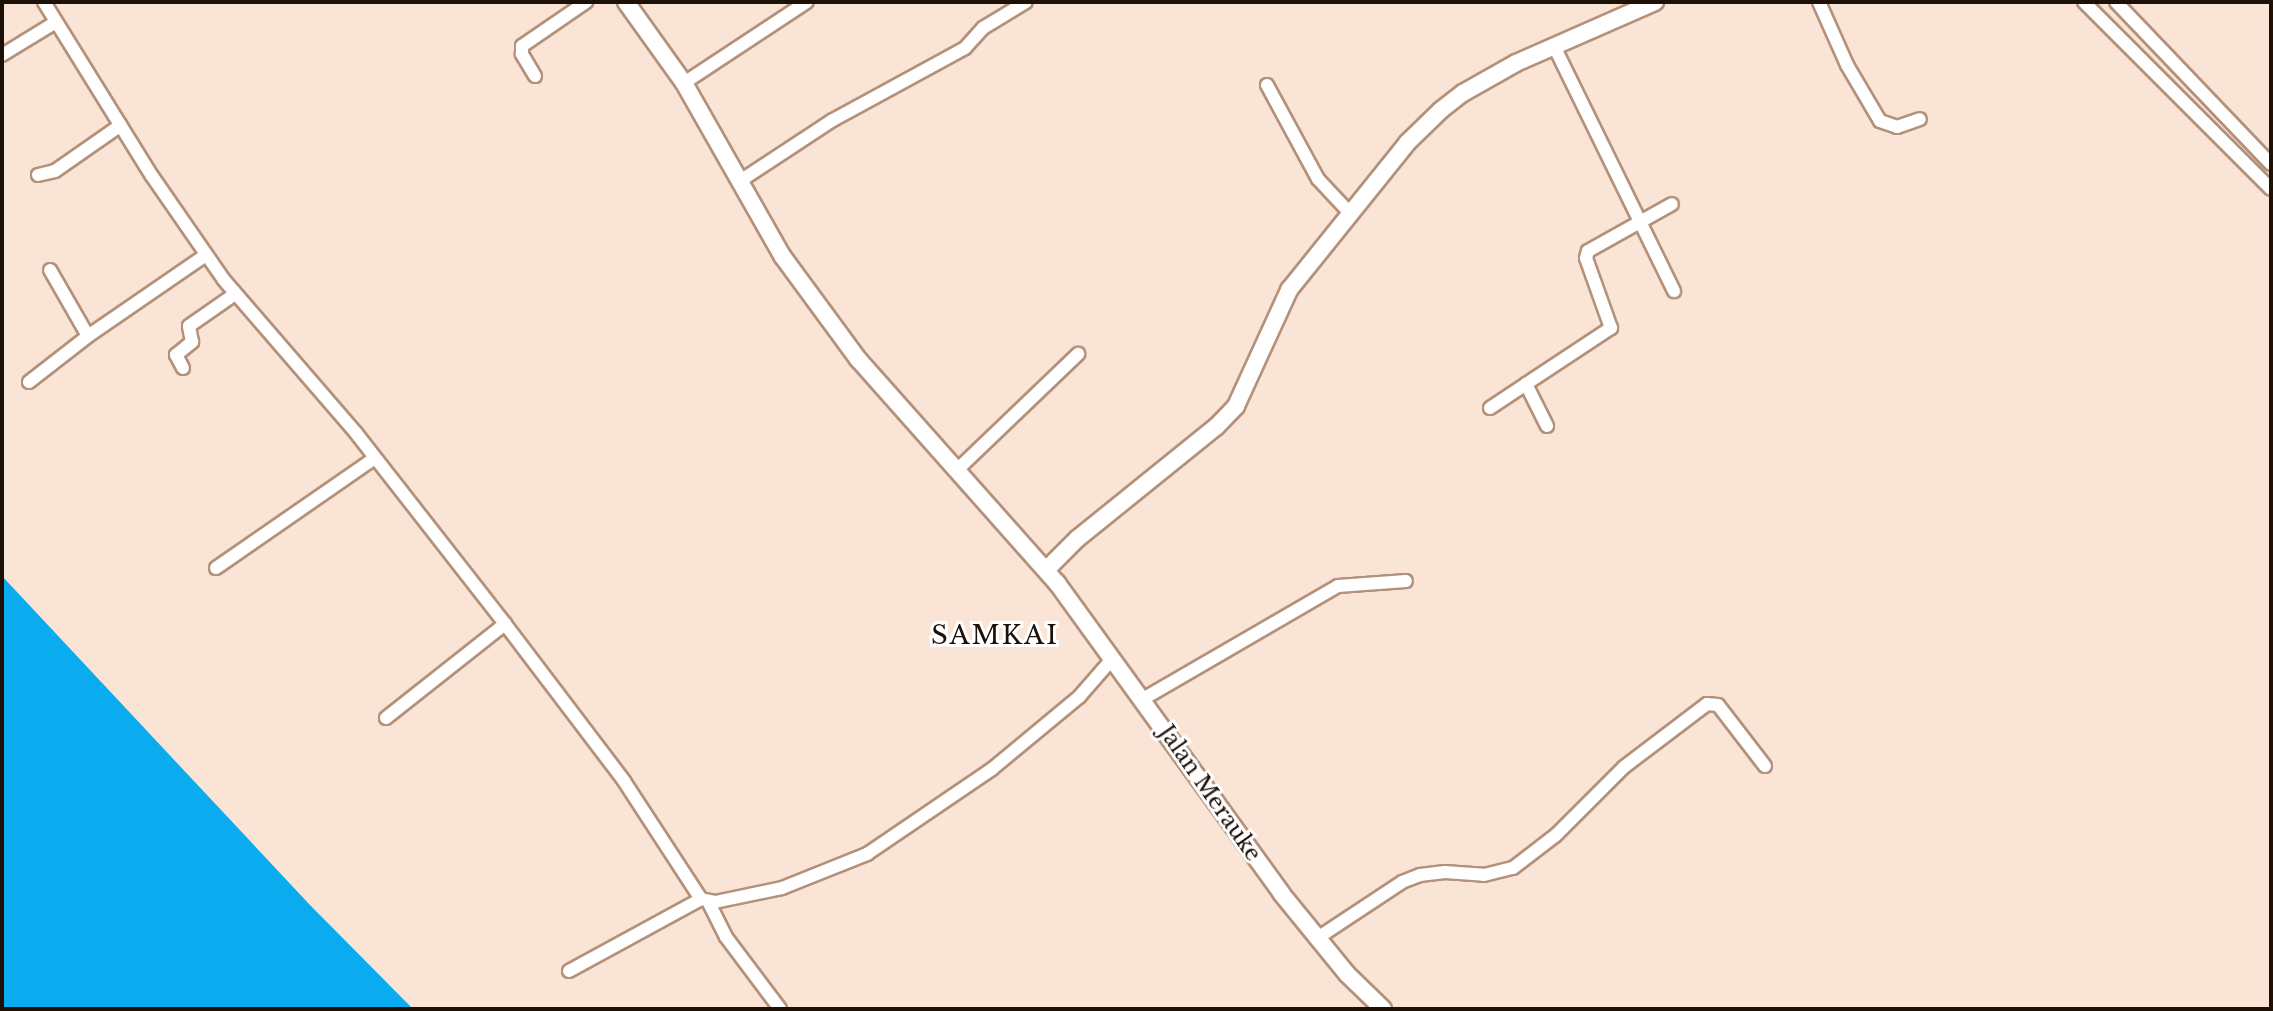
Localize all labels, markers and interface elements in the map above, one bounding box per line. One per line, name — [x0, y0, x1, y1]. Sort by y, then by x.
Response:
district label: SAMKAI — [931, 620, 1059, 652]
street label: Jalan Merauke — [1153, 720, 1267, 866]

